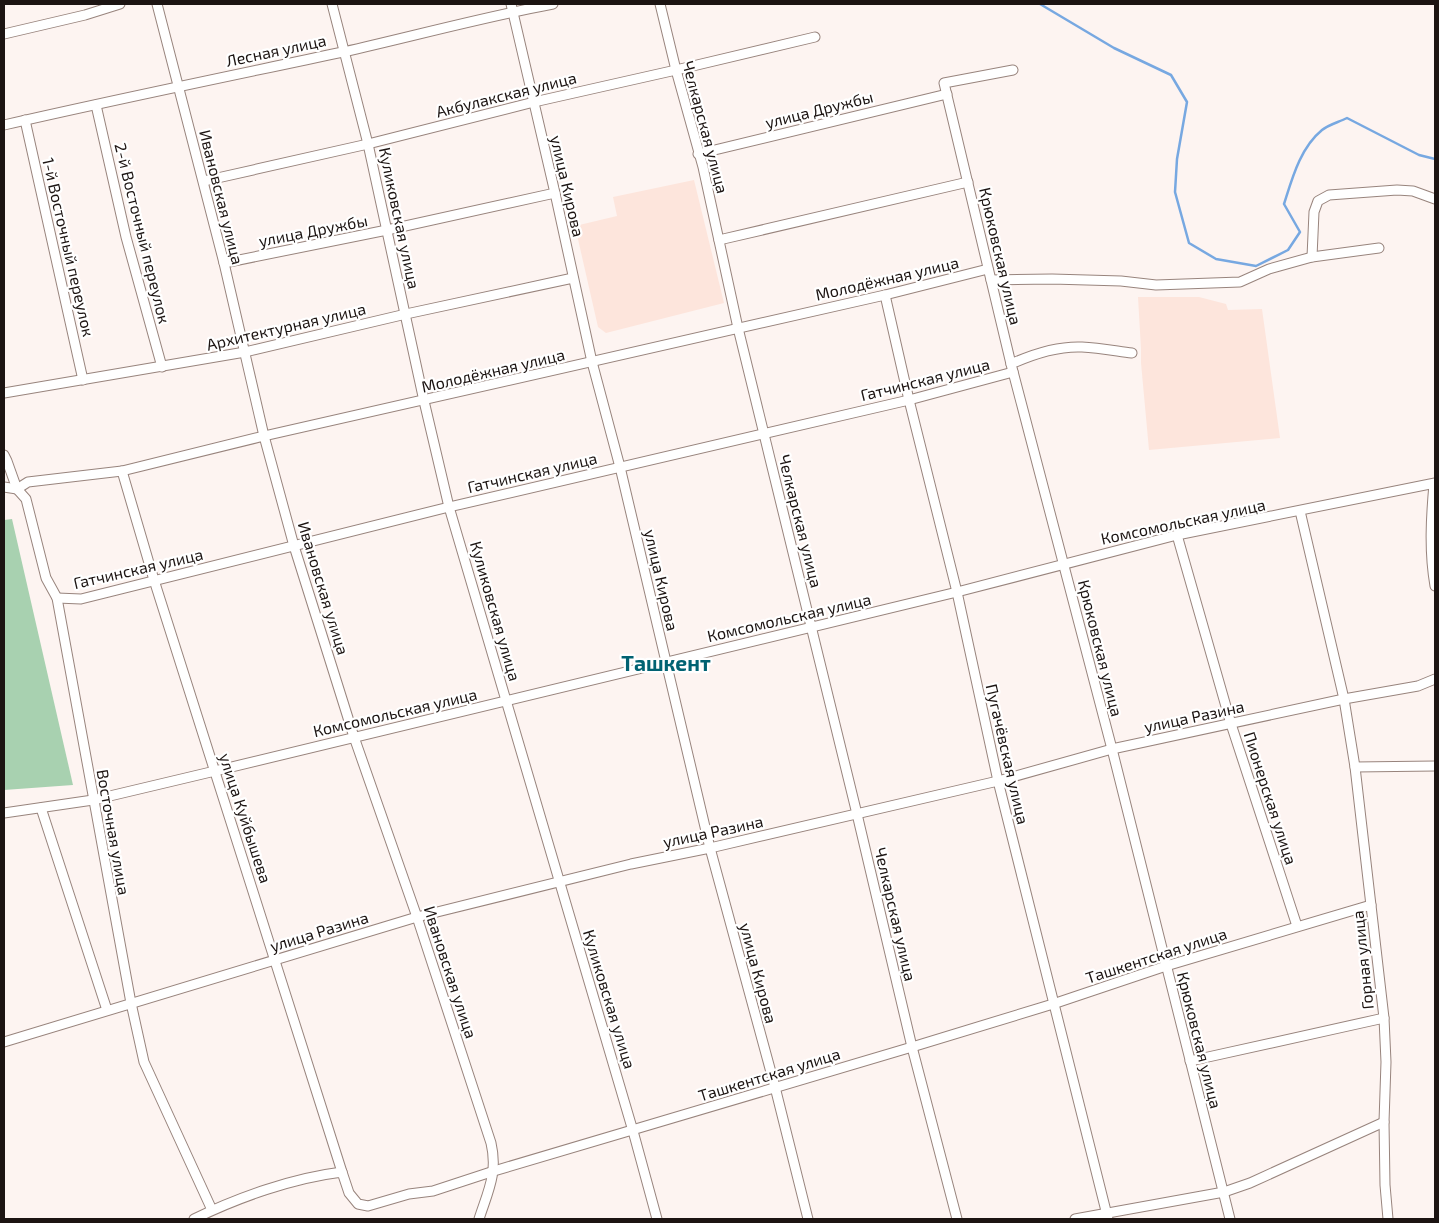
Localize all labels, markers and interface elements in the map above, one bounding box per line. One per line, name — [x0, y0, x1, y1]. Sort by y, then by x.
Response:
street label: Лесная улица — [224, 30, 328, 71]
street label: Челкарская улица — [678, 59, 733, 196]
street label: Акбулакская улица — [434, 67, 578, 122]
street label: улица Дружбы — [763, 86, 875, 133]
street label: Ивановская улица — [195, 128, 248, 267]
street label: улица Кирова — [546, 133, 589, 239]
street label: 2-й Восточный переулок — [110, 141, 175, 326]
street label: Куликовская улица — [375, 145, 424, 291]
street label: 1-й Восточный переулок — [38, 156, 99, 339]
street label: Крюковская улица — [975, 185, 1026, 327]
street label: улица Дружбы — [257, 210, 369, 251]
street label: Молодёжная улица — [813, 252, 961, 305]
street label: Архитектурная улица — [205, 298, 368, 355]
street label: Молодёжная улица — [419, 344, 567, 397]
street label: Гатчинская улица — [858, 354, 992, 405]
street label: Гатчинская улица — [465, 448, 599, 497]
street label: Челкарская улица — [774, 452, 827, 590]
street label: Комсомольская улица — [1099, 494, 1267, 549]
street label: Ивановская улица — [294, 519, 353, 657]
street label: улица Кирова — [640, 527, 683, 633]
street label: Куликовская улица — [466, 539, 525, 683]
street label: Гатчинская улица — [71, 544, 205, 593]
street label: Крюковская улица — [1074, 578, 1127, 719]
street label: Комсомольская улица — [705, 589, 873, 646]
district label: Ташкент — [621, 650, 711, 675]
street label: Пугачёвская улица — [982, 682, 1033, 826]
street label: Комсомольская улица — [311, 684, 479, 741]
street label: улица Разина — [1142, 696, 1246, 737]
street label: Пионерская улица — [1240, 729, 1301, 867]
street label: улица Куйбышева — [215, 751, 276, 886]
street label: Восточная улица — [93, 768, 134, 897]
street label: улица Разина — [661, 811, 765, 852]
street label: Челкарская улица — [870, 845, 921, 983]
street label: Ивановская улица — [420, 903, 481, 1041]
street label: улица Разина — [267, 907, 371, 956]
street label: Горная улица — [1347, 910, 1378, 1010]
street label: улица Кирова — [735, 921, 782, 1026]
street label: Ташкентская улица — [1083, 923, 1229, 988]
street label: Куликовская улица — [579, 927, 640, 1071]
street label: Крюковская улица — [1173, 970, 1226, 1111]
street label: Ташкентская улица — [696, 1043, 843, 1106]

